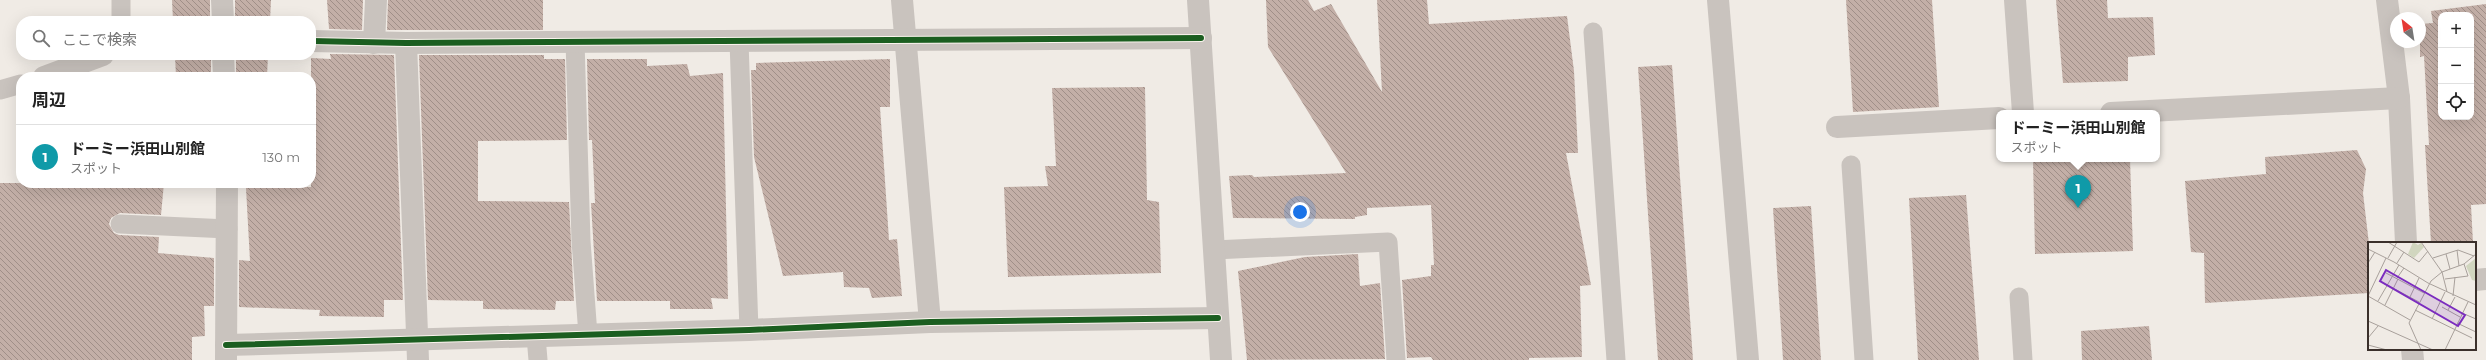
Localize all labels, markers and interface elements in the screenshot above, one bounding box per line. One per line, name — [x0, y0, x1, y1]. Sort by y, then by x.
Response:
north arrow — [2390, 12, 2426, 48]
map controls — [2438, 12, 2474, 120]
button: + — [2438, 12, 2474, 48]
search box — [16, 16, 316, 60]
icon: search — [30, 27, 52, 49]
text: ここで検索 — [62, 30, 137, 49]
button: − — [2438, 48, 2474, 84]
button: locate — [2438, 84, 2474, 120]
text: 周辺 — [32, 90, 66, 110]
popup — [1996, 110, 2160, 162]
text: ドーミー浜田山別館 — [2010, 118, 2146, 137]
text: ドーミー浜田山別館 — [70, 139, 205, 158]
text: スポット — [2010, 139, 2063, 155]
text: 1 — [42, 149, 48, 165]
text: 130 m — [262, 149, 300, 165]
text: スポット — [70, 160, 122, 176]
pin: 1 — [2065, 175, 2091, 208]
your location — [1290, 202, 1310, 222]
inset map — [2368, 242, 2476, 350]

